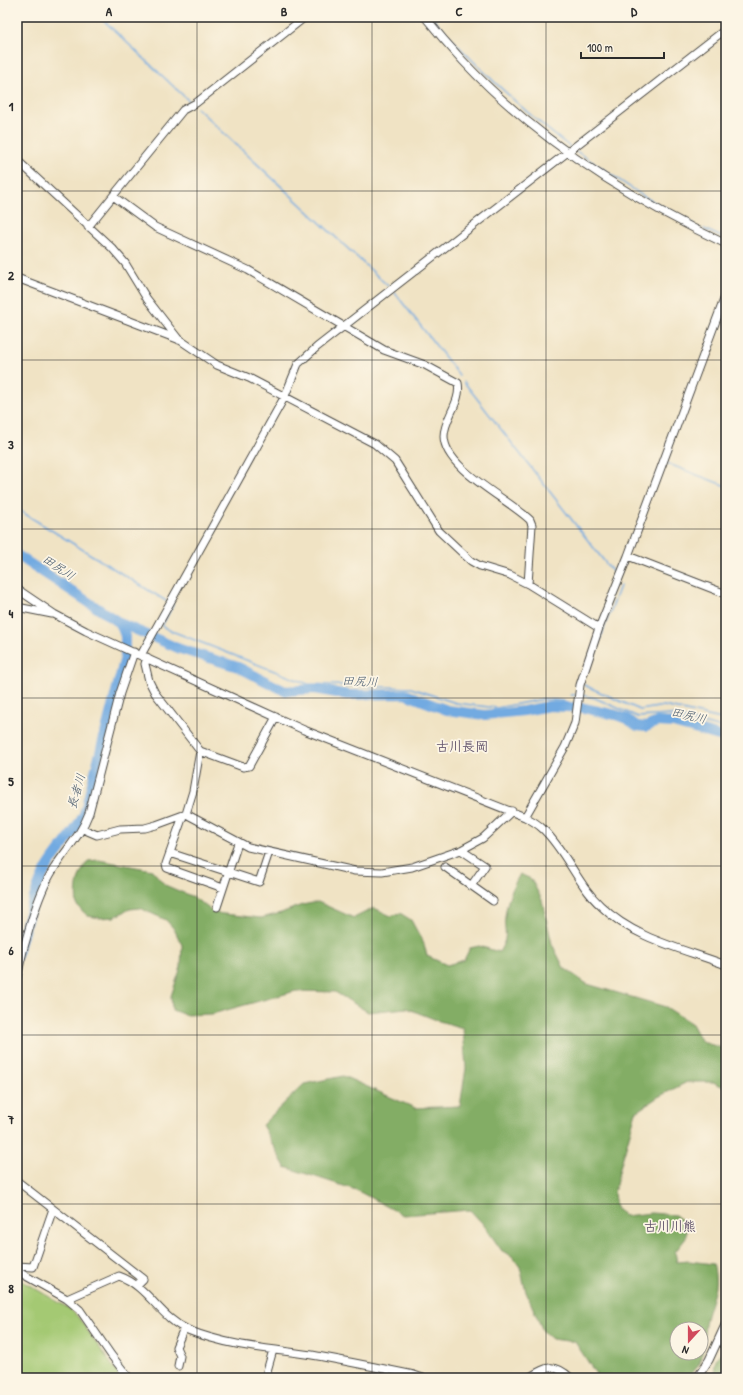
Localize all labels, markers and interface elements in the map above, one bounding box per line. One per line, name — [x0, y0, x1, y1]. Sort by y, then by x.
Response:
text: A — [106, 2, 113, 20]
text: B — [281, 2, 288, 20]
text: C — [455, 2, 463, 20]
text: D — [631, 2, 638, 20]
scale bar — [581, 34, 664, 60]
text: 100 m — [587, 39, 613, 56]
text: 1 — [9, 97, 14, 115]
text: 2 — [8, 266, 15, 284]
text: 3 — [8, 435, 14, 453]
water label: 田尻川 — [39, 550, 79, 584]
text: 4 — [9, 604, 14, 622]
water label: 田尻川 — [342, 672, 378, 690]
water label: 田尻川 — [670, 703, 708, 727]
district label: 古川長岡 — [436, 737, 488, 755]
water label: 長者川 — [63, 771, 89, 811]
text: 5 — [8, 772, 14, 790]
text: 6 — [8, 941, 14, 959]
text: 7 — [7, 1110, 15, 1128]
district label: 古川川熊 — [644, 1217, 696, 1235]
text: 8 — [8, 1279, 14, 1297]
north arrow — [669, 1321, 709, 1361]
text: N — [680, 1343, 691, 1358]

